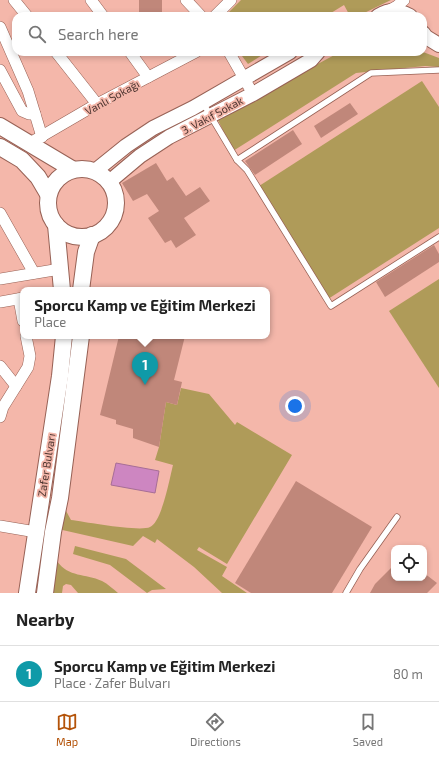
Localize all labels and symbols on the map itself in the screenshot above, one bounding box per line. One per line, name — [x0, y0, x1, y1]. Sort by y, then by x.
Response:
street label: Vanlı Sokağı — [83, 77, 141, 117]
street label: 3. Vakıf Sokak — [179, 93, 245, 137]
pin: 1 — [132, 352, 158, 385]
your location — [285, 396, 305, 416]
street label: Zafer Bulvarı — [35, 432, 57, 498]

